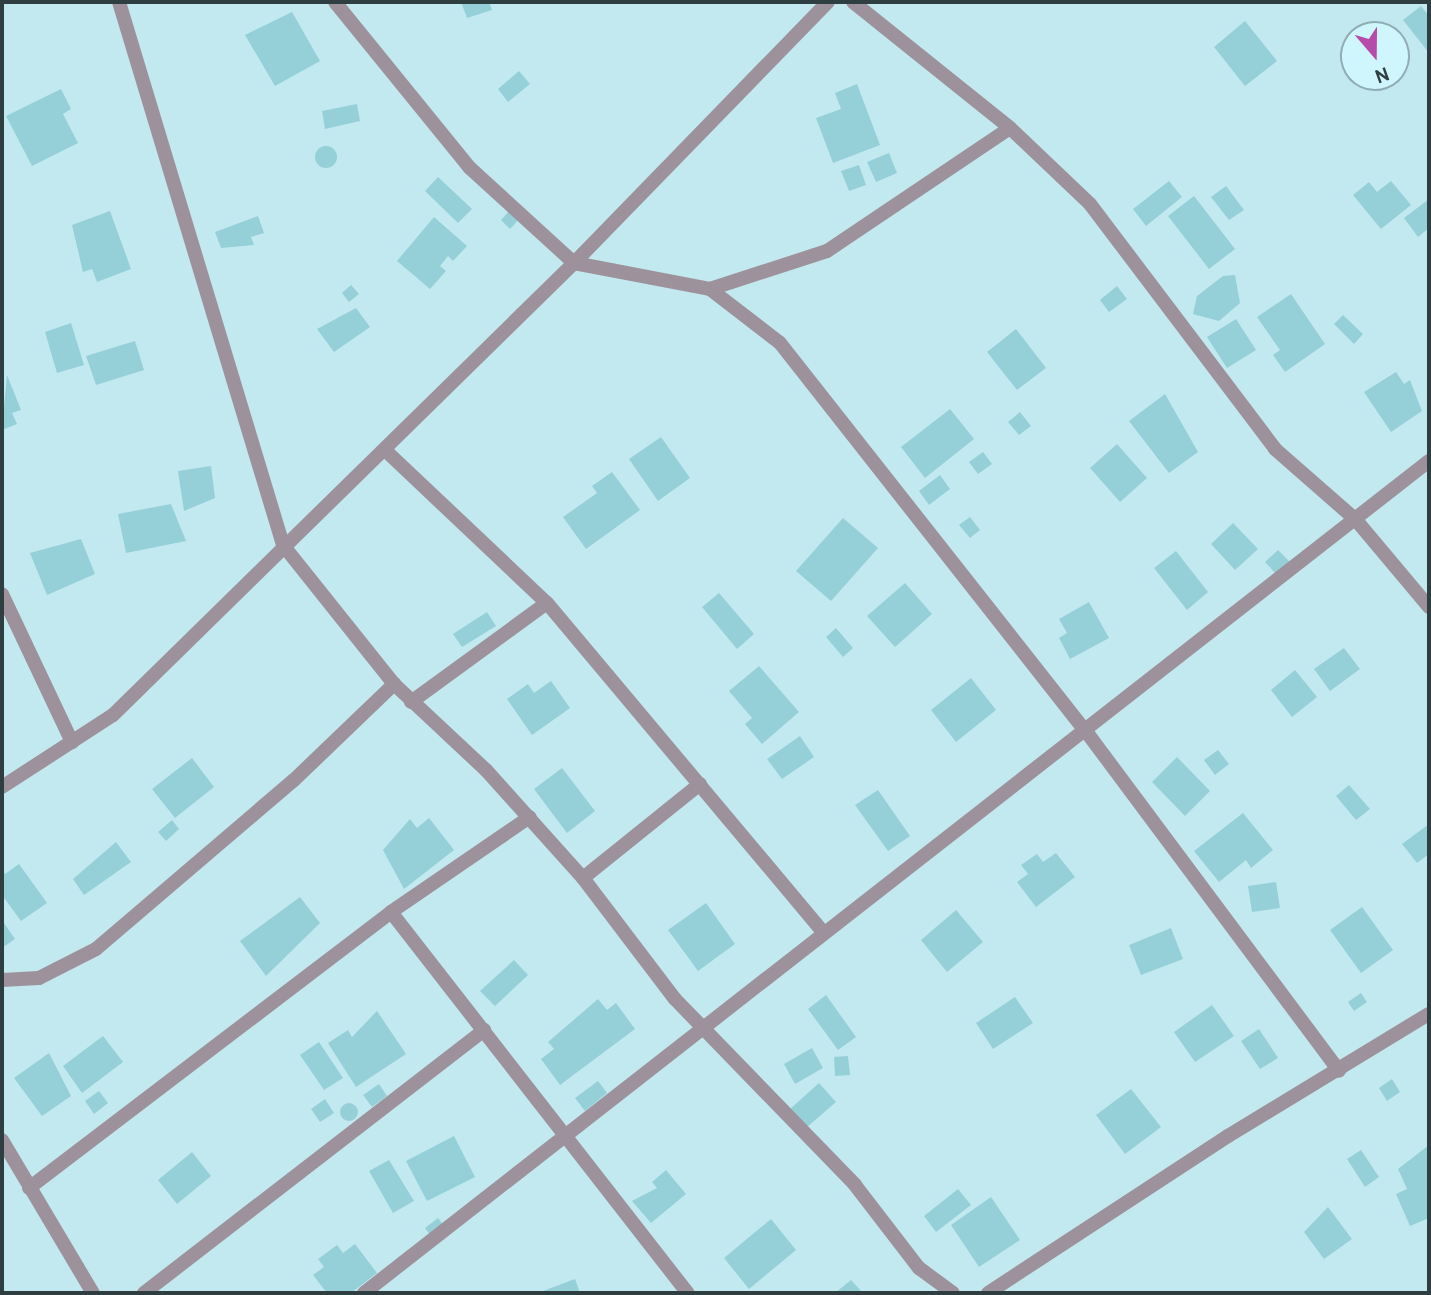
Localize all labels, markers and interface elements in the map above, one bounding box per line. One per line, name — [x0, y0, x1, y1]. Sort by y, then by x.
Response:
north arrow — [1340, 21, 1410, 91]
text: N — [1371, 60, 1392, 87]

